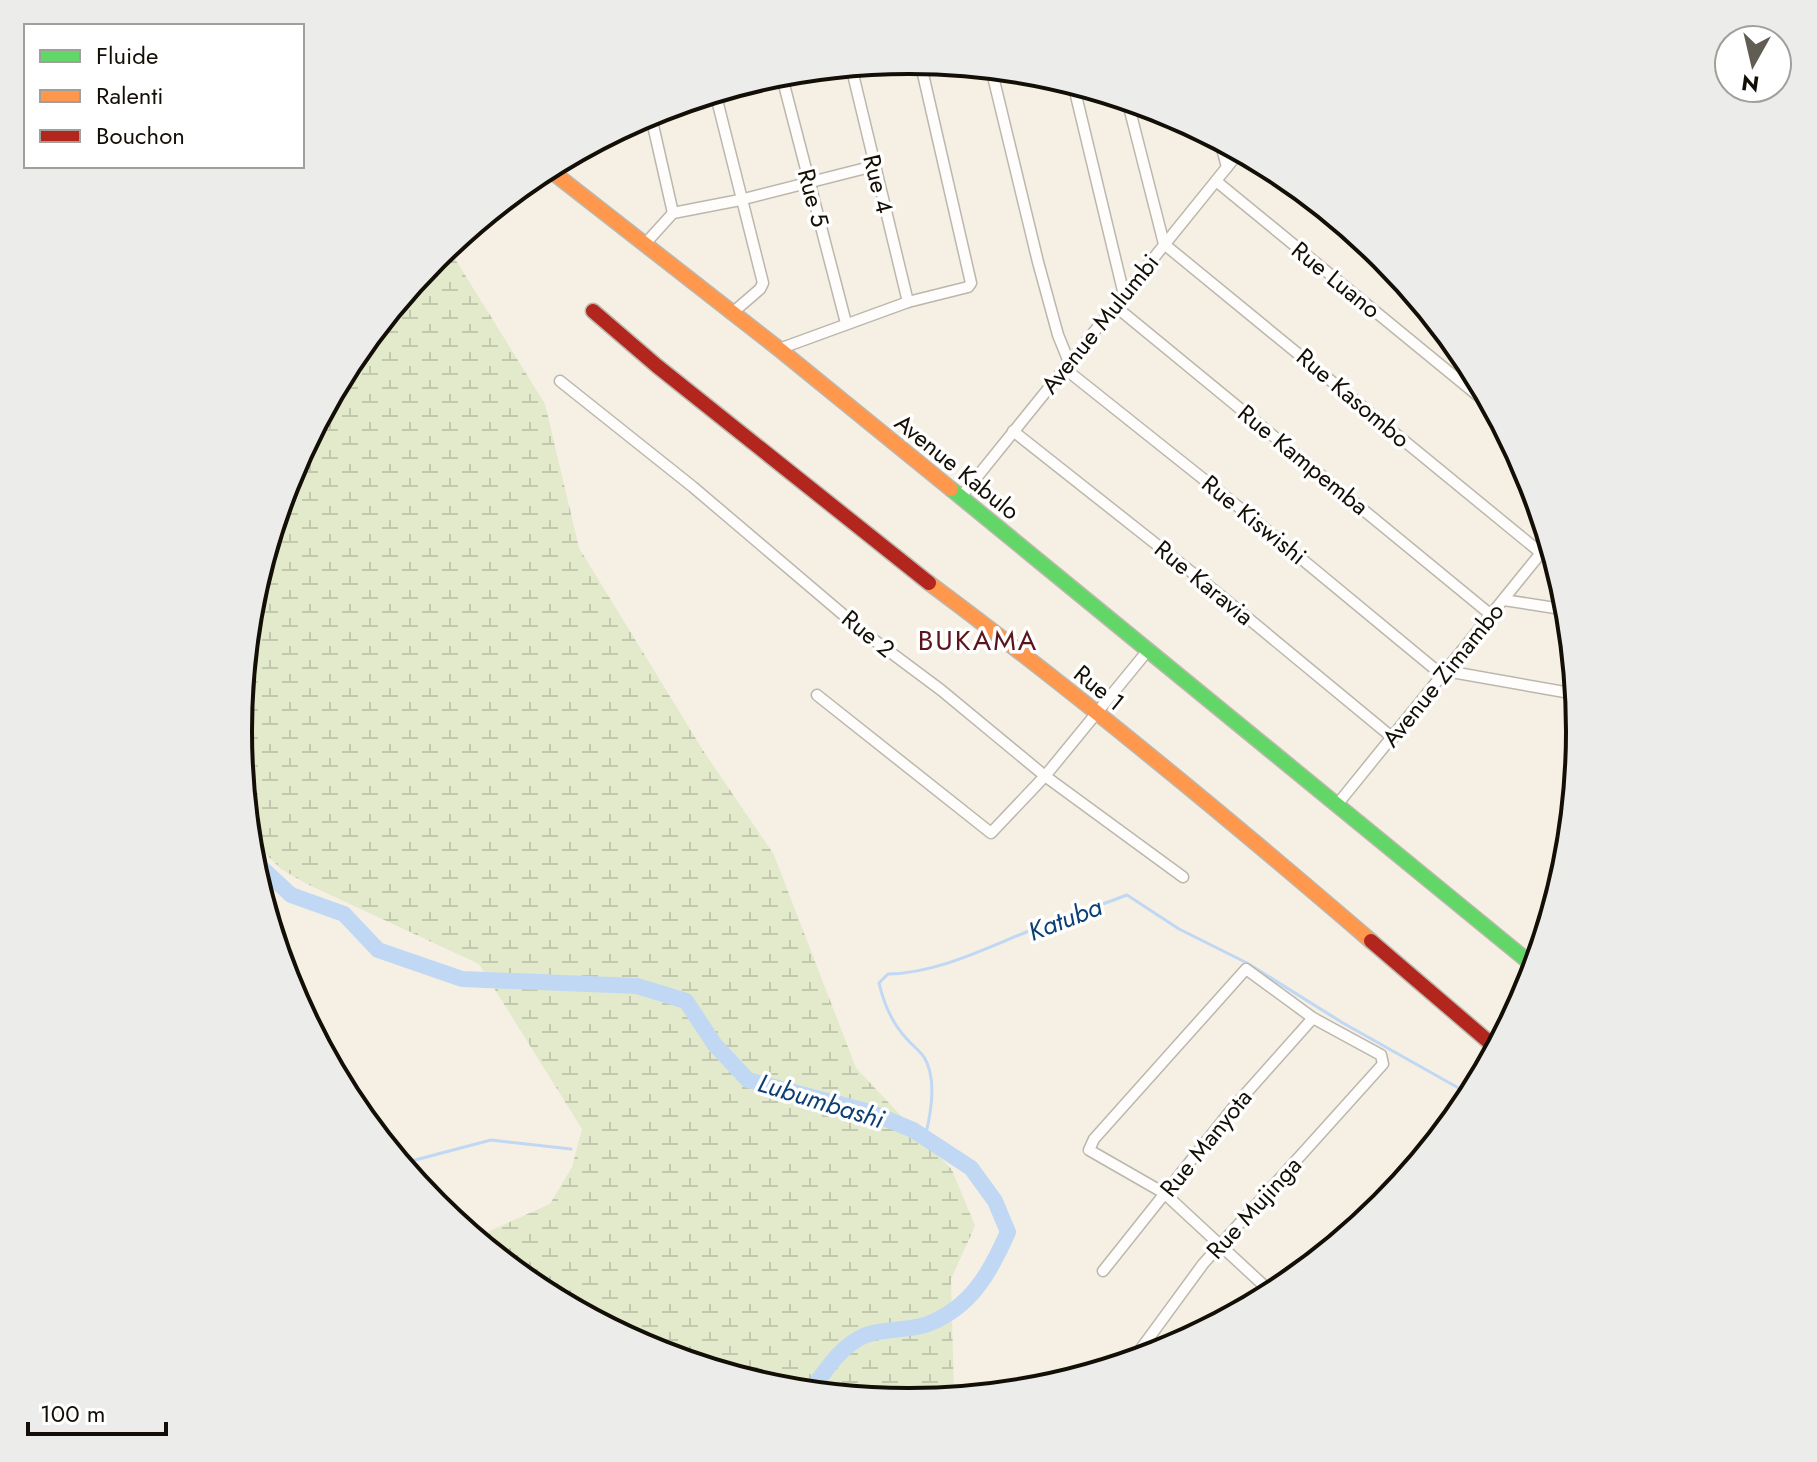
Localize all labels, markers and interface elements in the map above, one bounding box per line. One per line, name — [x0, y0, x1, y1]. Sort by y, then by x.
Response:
legend — [24, 24, 304, 168]
north arrow — [1713, 24, 1793, 104]
text: Fluide — [96, 38, 158, 73]
text: N — [1739, 67, 1761, 101]
text: Ralenti — [96, 78, 163, 113]
text: Bouchon — [96, 118, 185, 153]
street label: Rue 4 — [854, 151, 903, 217]
street label: Rue 5 — [789, 165, 838, 231]
street label: Rue Luano — [1284, 233, 1388, 326]
street label: Avenue Mulumbi — [1032, 246, 1167, 401]
street label: Rue Kasombo — [1289, 340, 1418, 456]
street label: Rue Kampemba — [1230, 396, 1376, 523]
street label: Avenue Kabulo — [887, 405, 1027, 528]
street label: Rue Kiswishi — [1194, 466, 1314, 573]
street label: Rue Karavia — [1147, 532, 1261, 634]
street label: Avenue Zimambo — [1373, 595, 1512, 755]
street label: Rue 2 — [834, 601, 902, 666]
district label: BUKAMA — [918, 620, 1038, 661]
street label: Rue 1 — [1066, 656, 1132, 719]
water label: Katuba — [1022, 887, 1108, 950]
water label: Lubumbashi — [753, 1064, 889, 1138]
street label: Rue Manyota — [1151, 1081, 1260, 1204]
street label: Rue Mujinga — [1198, 1148, 1309, 1267]
scale bar — [28, 1386, 166, 1436]
text: 100 m — [40, 1396, 106, 1431]

